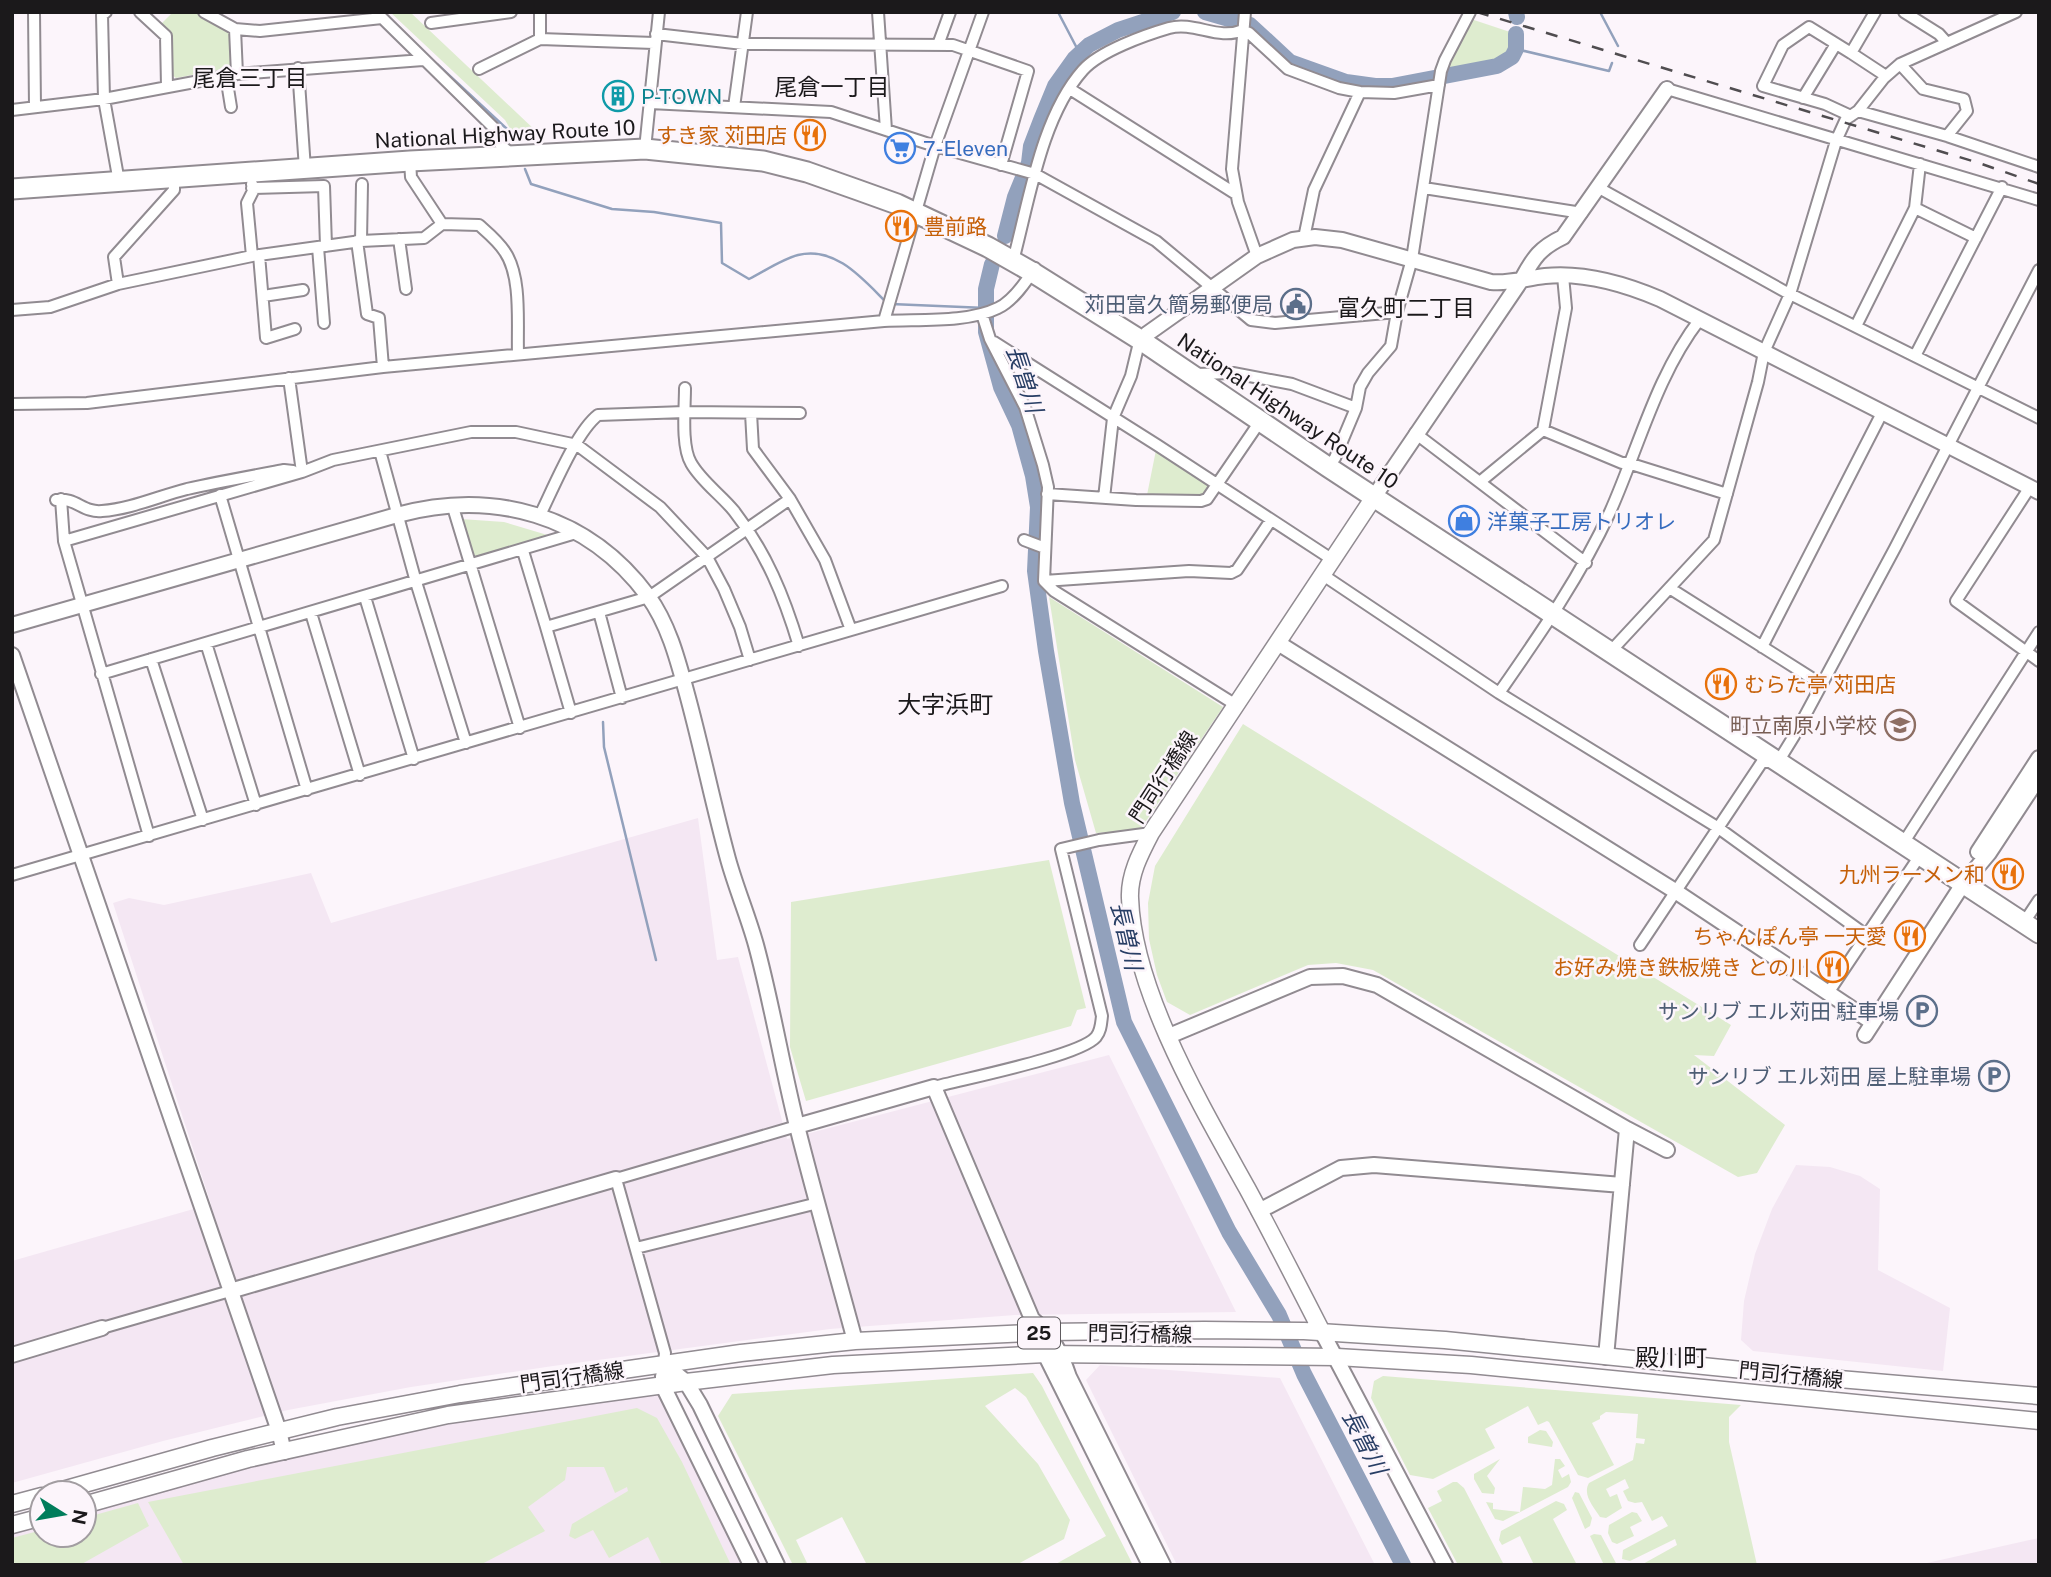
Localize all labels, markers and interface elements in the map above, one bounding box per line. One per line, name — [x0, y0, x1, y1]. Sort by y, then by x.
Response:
district label: 尾倉三丁目 — [193, 64, 308, 91]
district label: 尾倉一丁目 — [775, 73, 890, 100]
building icon: P-TOWN — [601, 79, 635, 113]
place label: P-TOWN — [641, 84, 722, 109]
street label: National Highway Route 10 — [374, 115, 636, 153]
restaurant icon: すき家 苅田店 — [793, 118, 827, 152]
place label: すき家 苅田店 — [656, 123, 787, 148]
supermarket icon: 7-Eleven — [883, 131, 917, 165]
place label: 7-Eleven — [923, 136, 1008, 161]
restaurant icon: 豊前路 — [884, 209, 918, 243]
place label: 豊前路 — [924, 214, 987, 239]
public building icon: 苅田富久簡易郵便局 — [1279, 287, 1313, 321]
place label: 苅田富久簡易郵便局 — [1084, 292, 1273, 317]
district label: 富久町二丁目 — [1337, 294, 1475, 321]
street label: National Highway Route 10 — [1173, 328, 1403, 494]
water label: 長曽川 — [1001, 342, 1049, 419]
shop icon: 洋菓子工房トリオレ — [1447, 504, 1481, 538]
place label: 洋菓子工房トリオレ — [1487, 509, 1676, 534]
restaurant icon: むらた亭 苅田店 — [1704, 667, 1738, 701]
place label: むらた亭 苅田店 — [1744, 672, 1896, 697]
district label: 大字浜町 — [897, 690, 993, 718]
school or university icon: 町立南原小学校 — [1883, 708, 1917, 742]
place label: 町立南原小学校 — [1730, 713, 1877, 738]
street label: 門司行橋線 — [1124, 726, 1202, 828]
restaurant icon: 九州ラーメン和 — [1991, 857, 2025, 891]
place label: 九州ラーメン和 — [1839, 862, 1985, 887]
water label: 長曽川 — [1106, 899, 1149, 976]
restaurant icon: ちゃんぽん亭 一天愛 — [1893, 919, 1927, 953]
place label: ちゃんぽん亭 一天愛 — [1693, 924, 1887, 949]
restaurant icon: お好み焼き鉄板焼き との川 — [1816, 950, 1850, 984]
place label: お好み焼き鉄板焼き との川 — [1553, 955, 1810, 980]
parking icon: サンリブ エル苅田 駐車場 — [1905, 994, 1939, 1028]
place label: サンリブ エル苅田 駐車場 — [1658, 999, 1899, 1024]
parking icon: サンリブ エル苅田 屋上駐車場 — [1977, 1059, 2011, 1093]
place label: サンリブ エル苅田 屋上駐車場 — [1688, 1064, 1971, 1089]
road number: 25 — [1018, 1317, 1060, 1348]
street label: 門司行橋線 — [1087, 1321, 1193, 1347]
district label: 殿川町 — [1635, 1343, 1707, 1371]
street label: 門司行橋線 — [518, 1357, 626, 1397]
street label: 門司行橋線 — [1737, 1357, 1845, 1393]
water label: 長曽川 — [1337, 1405, 1394, 1482]
north arrow — [28, 1479, 98, 1549]
text: N — [67, 1508, 92, 1527]

